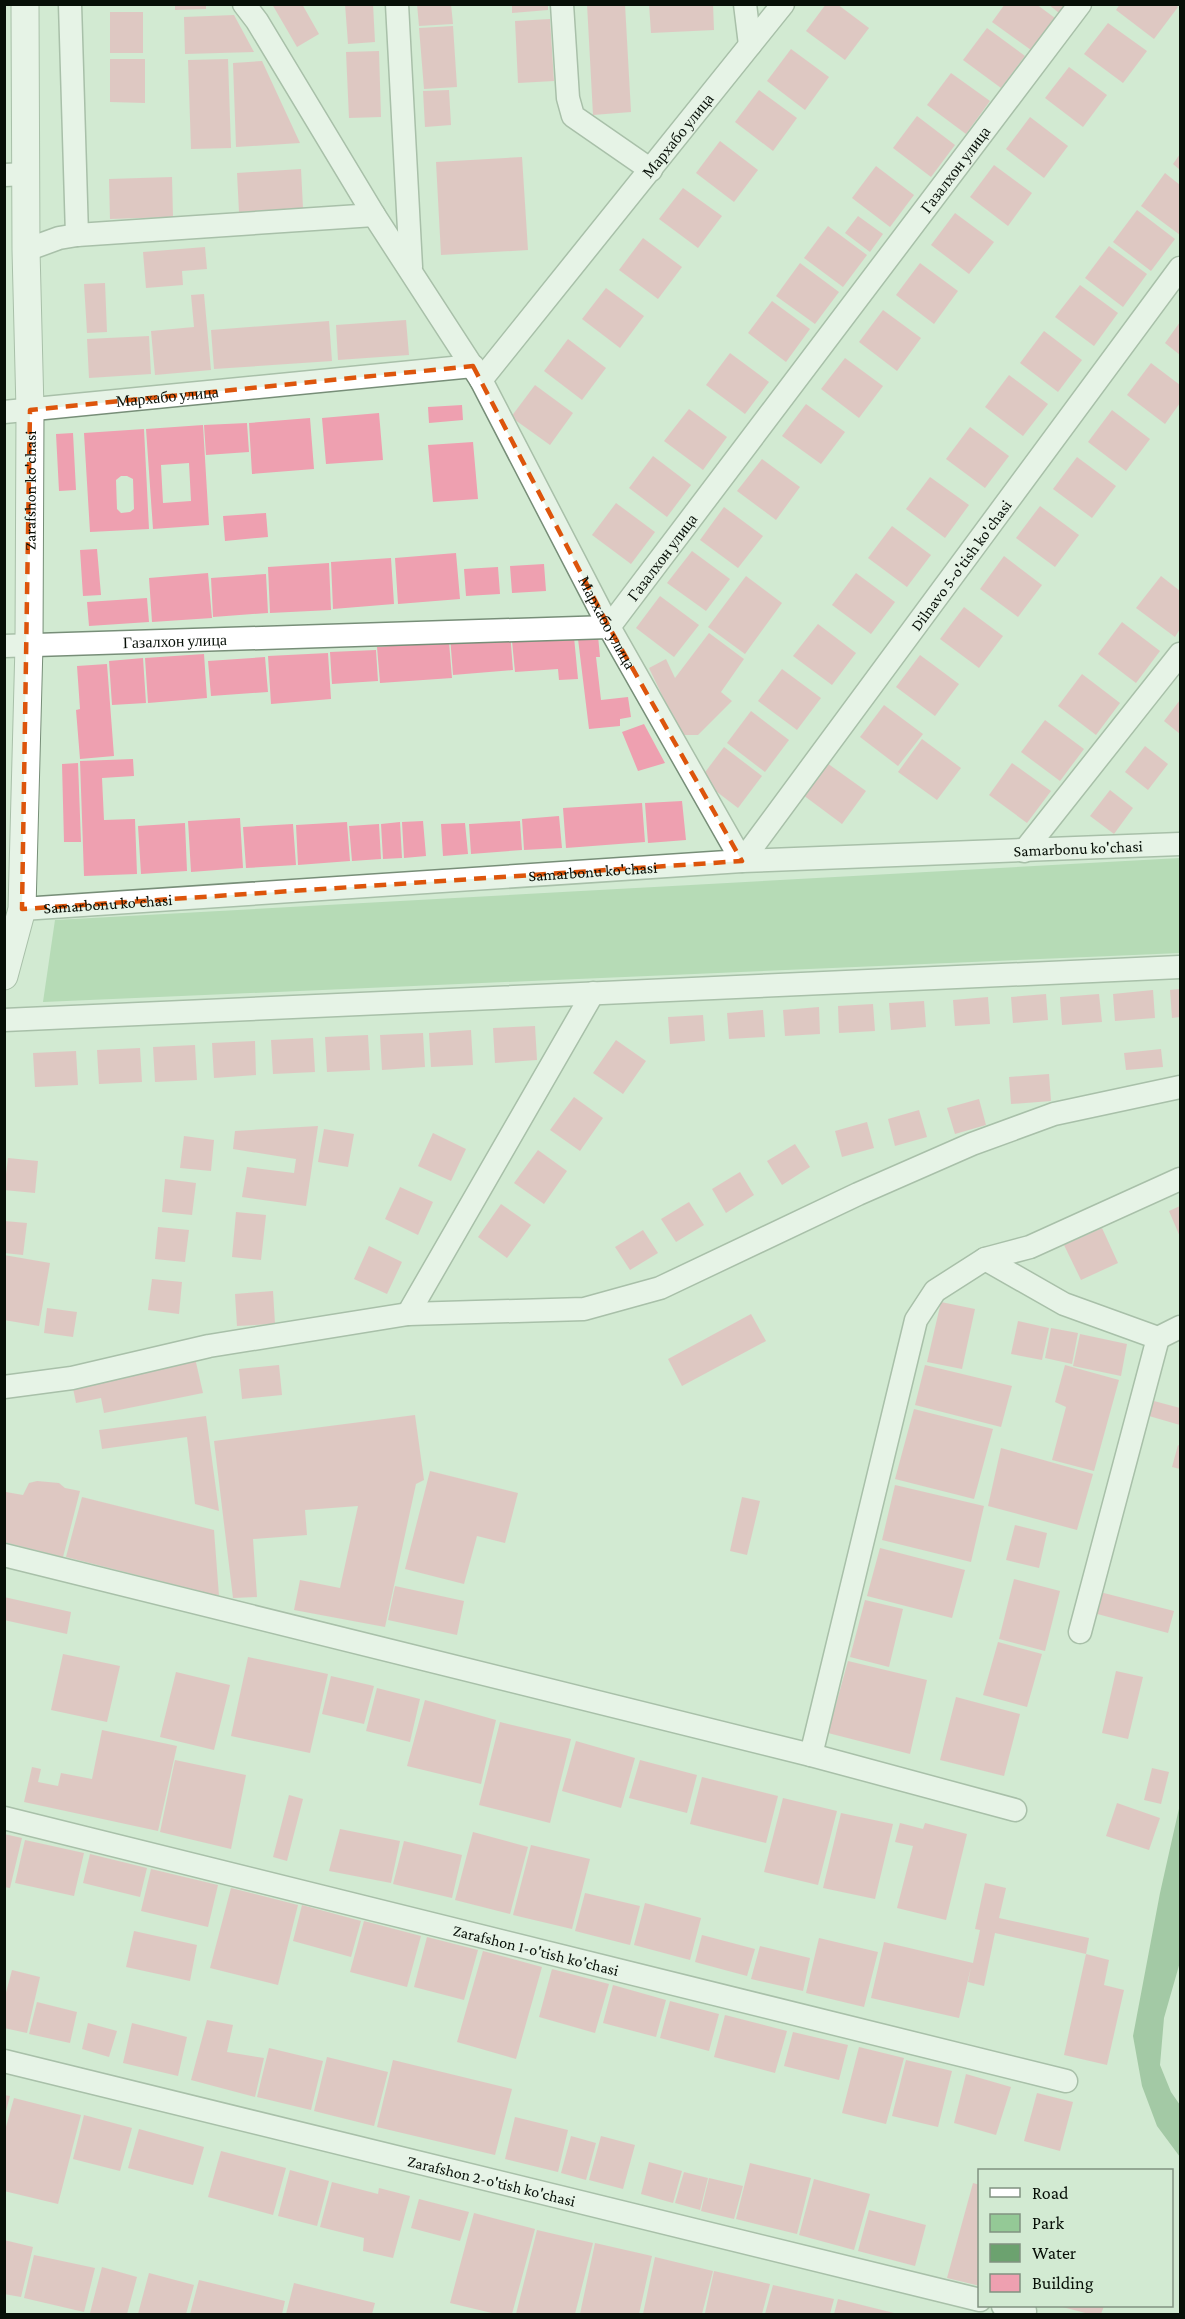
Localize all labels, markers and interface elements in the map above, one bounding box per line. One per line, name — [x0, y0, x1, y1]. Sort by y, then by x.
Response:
street label: Мархабо улица — [639, 90, 716, 181]
street label: Газалхон улица — [917, 123, 993, 216]
street label: Мархабо улица — [115, 383, 219, 409]
street label: Zarafshon ko'chasi — [21, 431, 38, 550]
street label: Dilnavo 5-o'tish ko'chasi — [907, 496, 1014, 633]
street label: Газалхон улица — [624, 510, 700, 604]
street label: Мархабо улица — [576, 573, 639, 672]
street label: Газалхон улица — [123, 631, 227, 651]
street label: Samarbonu ko'chasi — [1013, 837, 1143, 859]
street label: Samarbonu ko'chasi — [528, 858, 658, 884]
street label: Samarbonu ko'chasi — [43, 891, 173, 916]
street label: Zarafshon 1-o'tish ko'chasi — [451, 1921, 621, 1978]
street label: Zarafshon 2-o'tish ko'chasi — [406, 2152, 577, 2209]
legend — [978, 2169, 1173, 2307]
text: Road — [1032, 2183, 1069, 2203]
text: Park — [1032, 2213, 1064, 2233]
text: Water — [1032, 2243, 1077, 2263]
text: Building — [1032, 2273, 1094, 2293]

